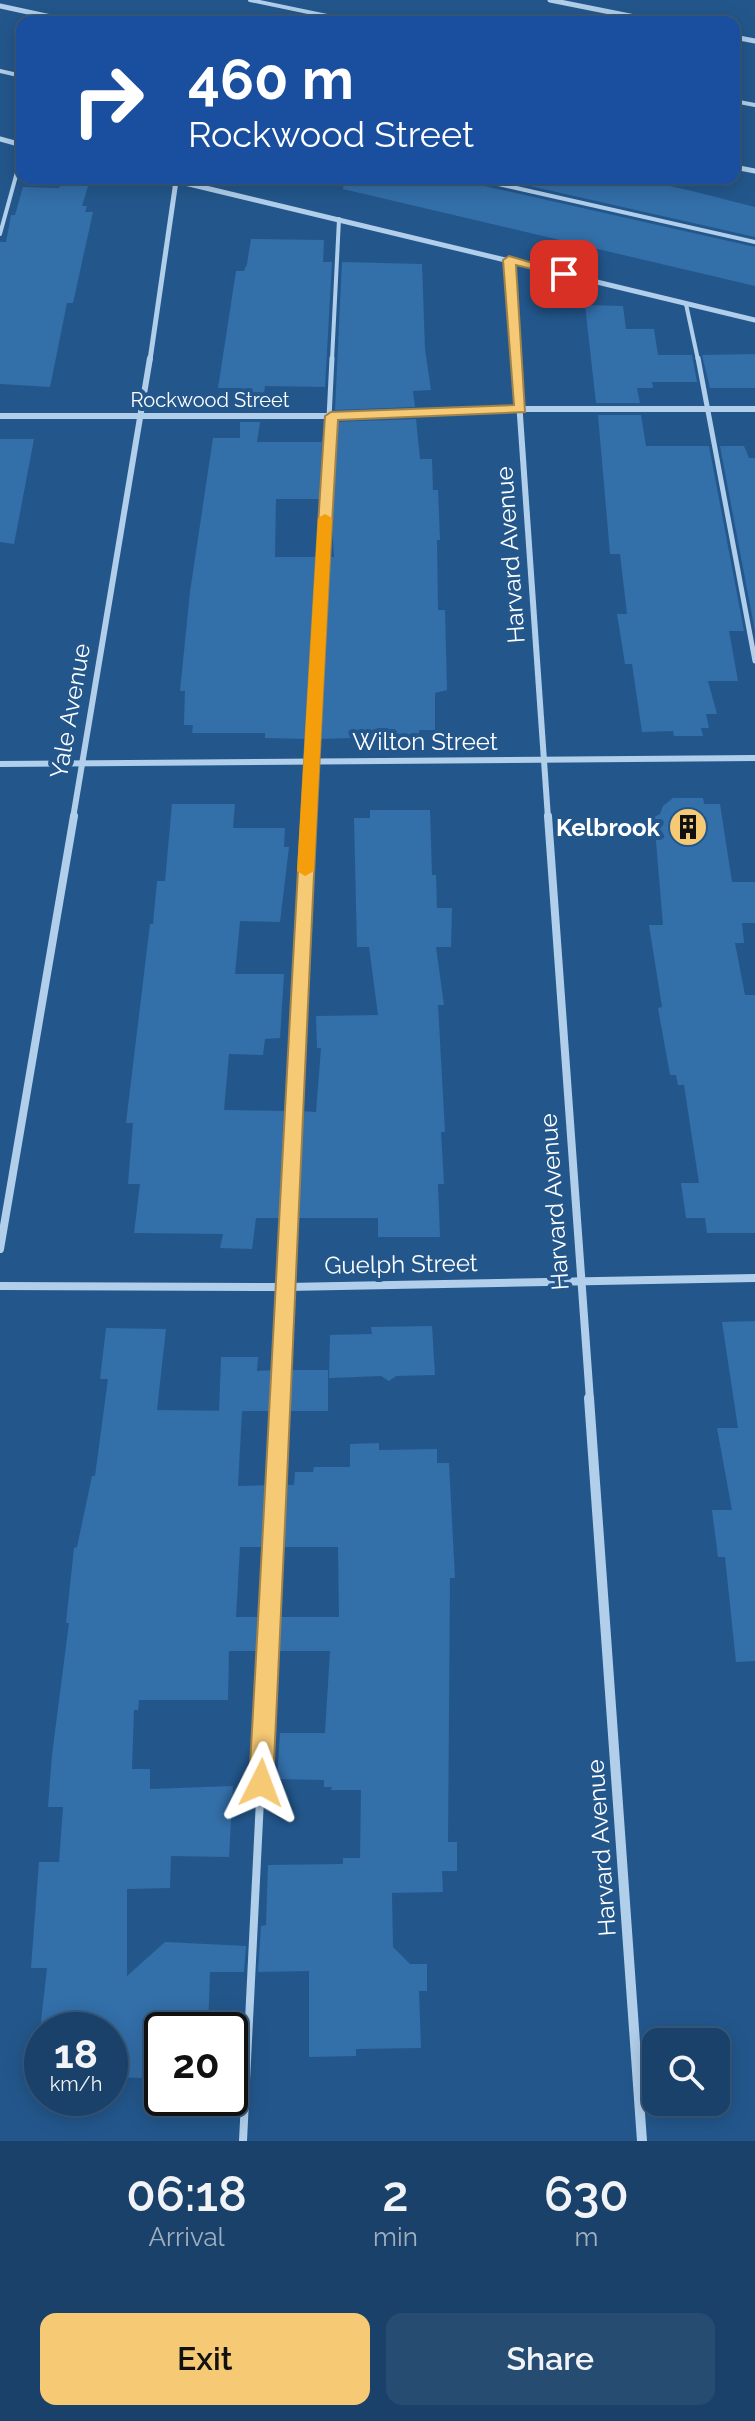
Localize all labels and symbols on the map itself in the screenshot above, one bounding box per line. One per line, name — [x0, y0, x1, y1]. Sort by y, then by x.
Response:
pin — [530, 240, 598, 308]
street label: Rockwood Street — [131, 388, 290, 412]
street label: Harvard Avenue — [489, 466, 531, 644]
street label: Yale Avenue — [44, 641, 96, 781]
street label: Wilton Street — [352, 727, 498, 756]
building icon: Kelbrook — [667, 806, 709, 848]
place label: Kelbrook — [556, 813, 661, 842]
street label: Harvard Avenue — [533, 1113, 575, 1291]
street label: Guelph Street — [324, 1248, 478, 1280]
position arrow — [219, 1741, 303, 1825]
street label: Harvard Avenue — [580, 1759, 622, 1937]
speed limit sign: 20 — [144, 2012, 248, 2116]

